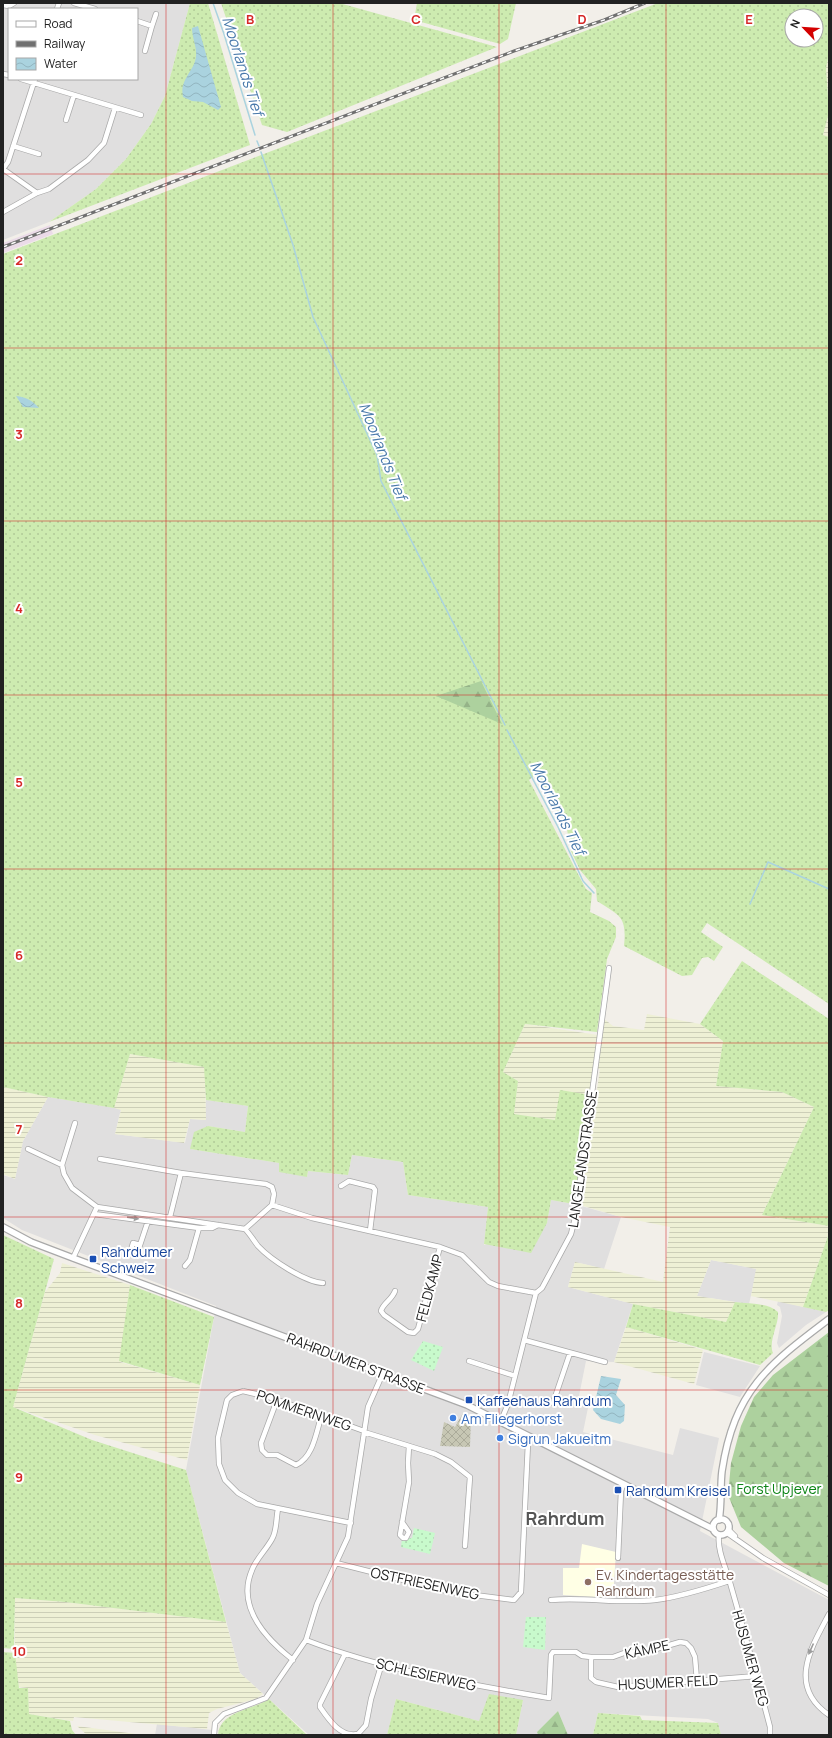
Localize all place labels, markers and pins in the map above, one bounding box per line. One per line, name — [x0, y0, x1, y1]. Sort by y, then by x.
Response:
place label: Rahrdumer Schweiz — [101, 1242, 173, 1277]
marker: Rahrdumer Schweiz — [88, 1254, 98, 1264]
place label: Kaffeehaus Rahrdum — [477, 1391, 611, 1410]
marker: Kaffeehaus Rahrdum — [464, 1395, 474, 1405]
place label: Am Fliegerhorst — [461, 1409, 563, 1428]
marker: Am Fliegerhorst — [448, 1413, 458, 1423]
place label: Sigrun Jakueitm — [508, 1429, 611, 1448]
marker: Sigrun Jakueitm — [495, 1433, 505, 1443]
place label: Rahrdum Kreisel — [626, 1481, 731, 1500]
marker: Rahrdum Kreisel — [613, 1485, 623, 1495]
place label: Ev. Kindertagesstätte Rahrdum — [596, 1565, 734, 1600]
marker: Ev. Kindertagesstätte Rahrdum — [583, 1577, 593, 1587]

